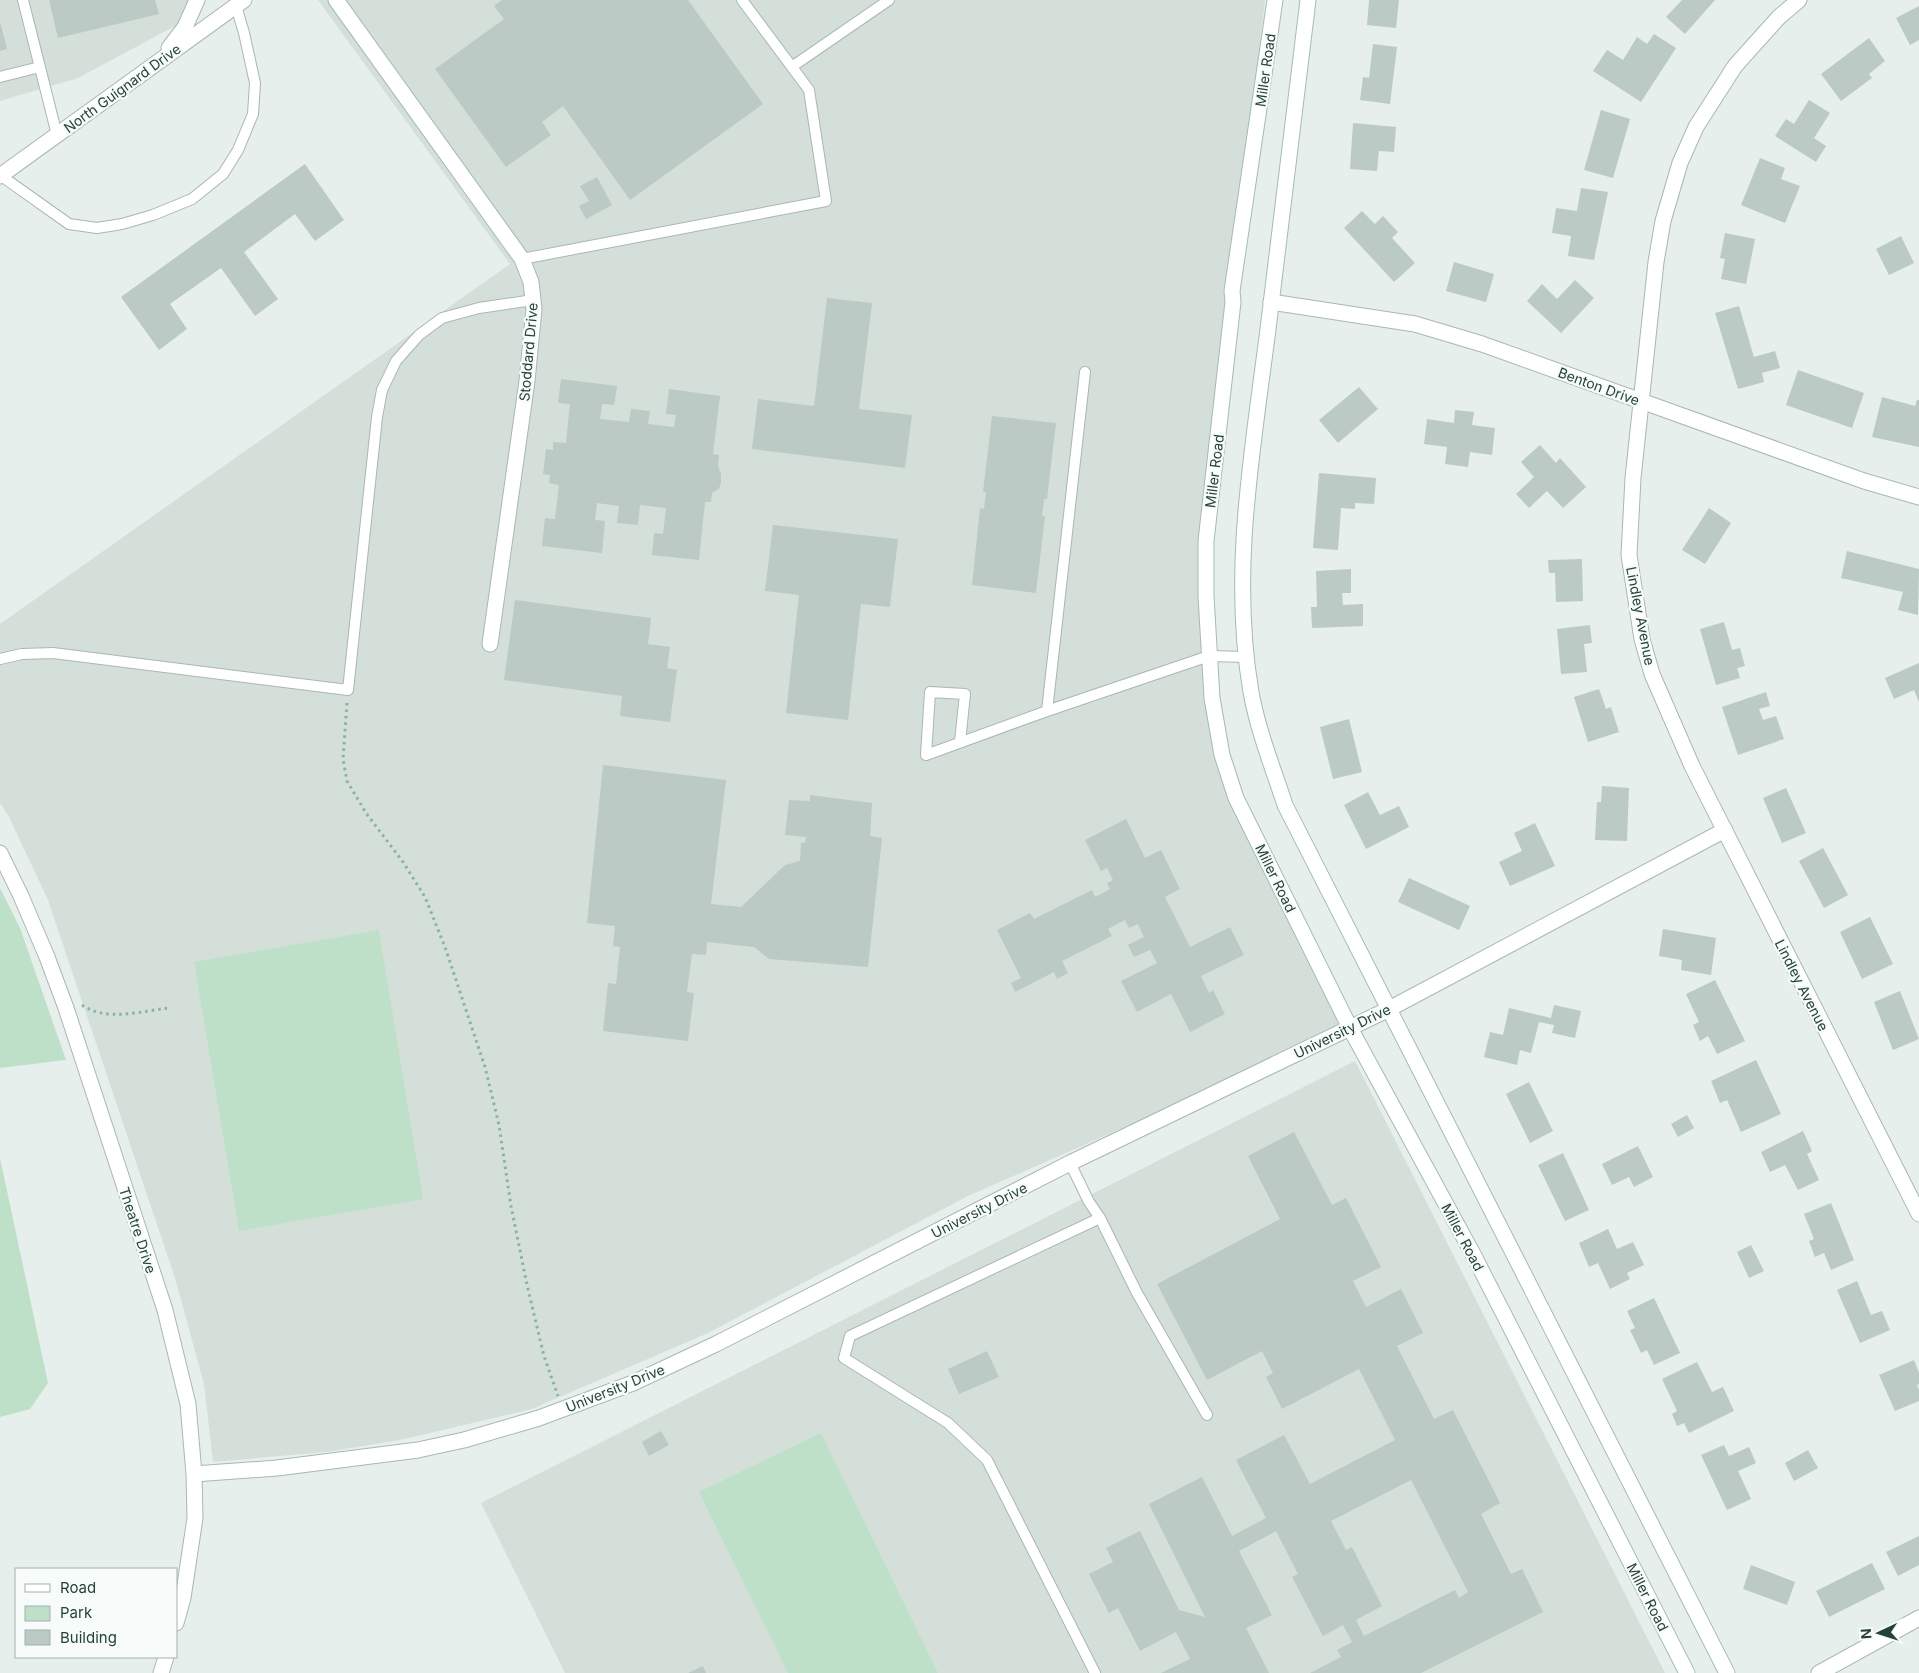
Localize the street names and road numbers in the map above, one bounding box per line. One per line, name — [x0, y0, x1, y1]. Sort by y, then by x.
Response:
street label: Miller Road — [1251, 32, 1279, 108]
street label: North Guignard Drive — [60, 40, 184, 136]
street label: Stoddard Drive — [515, 302, 541, 402]
street label: Benton Drive — [1556, 363, 1642, 409]
street label: Miller Road — [1201, 433, 1227, 509]
street label: Lindley Avenue — [1623, 565, 1659, 667]
street label: Miller Road — [1252, 841, 1300, 915]
street label: Lindley Avenue — [1772, 936, 1832, 1034]
street label: University Drive — [1291, 1000, 1393, 1062]
street label: University Drive — [928, 1179, 1030, 1241]
street label: Theatre Drive — [116, 1185, 160, 1275]
street label: Miller Road — [1438, 1200, 1488, 1274]
street label: University Drive — [563, 1360, 667, 1416]
street label: Miller Road — [1624, 1560, 1672, 1634]

